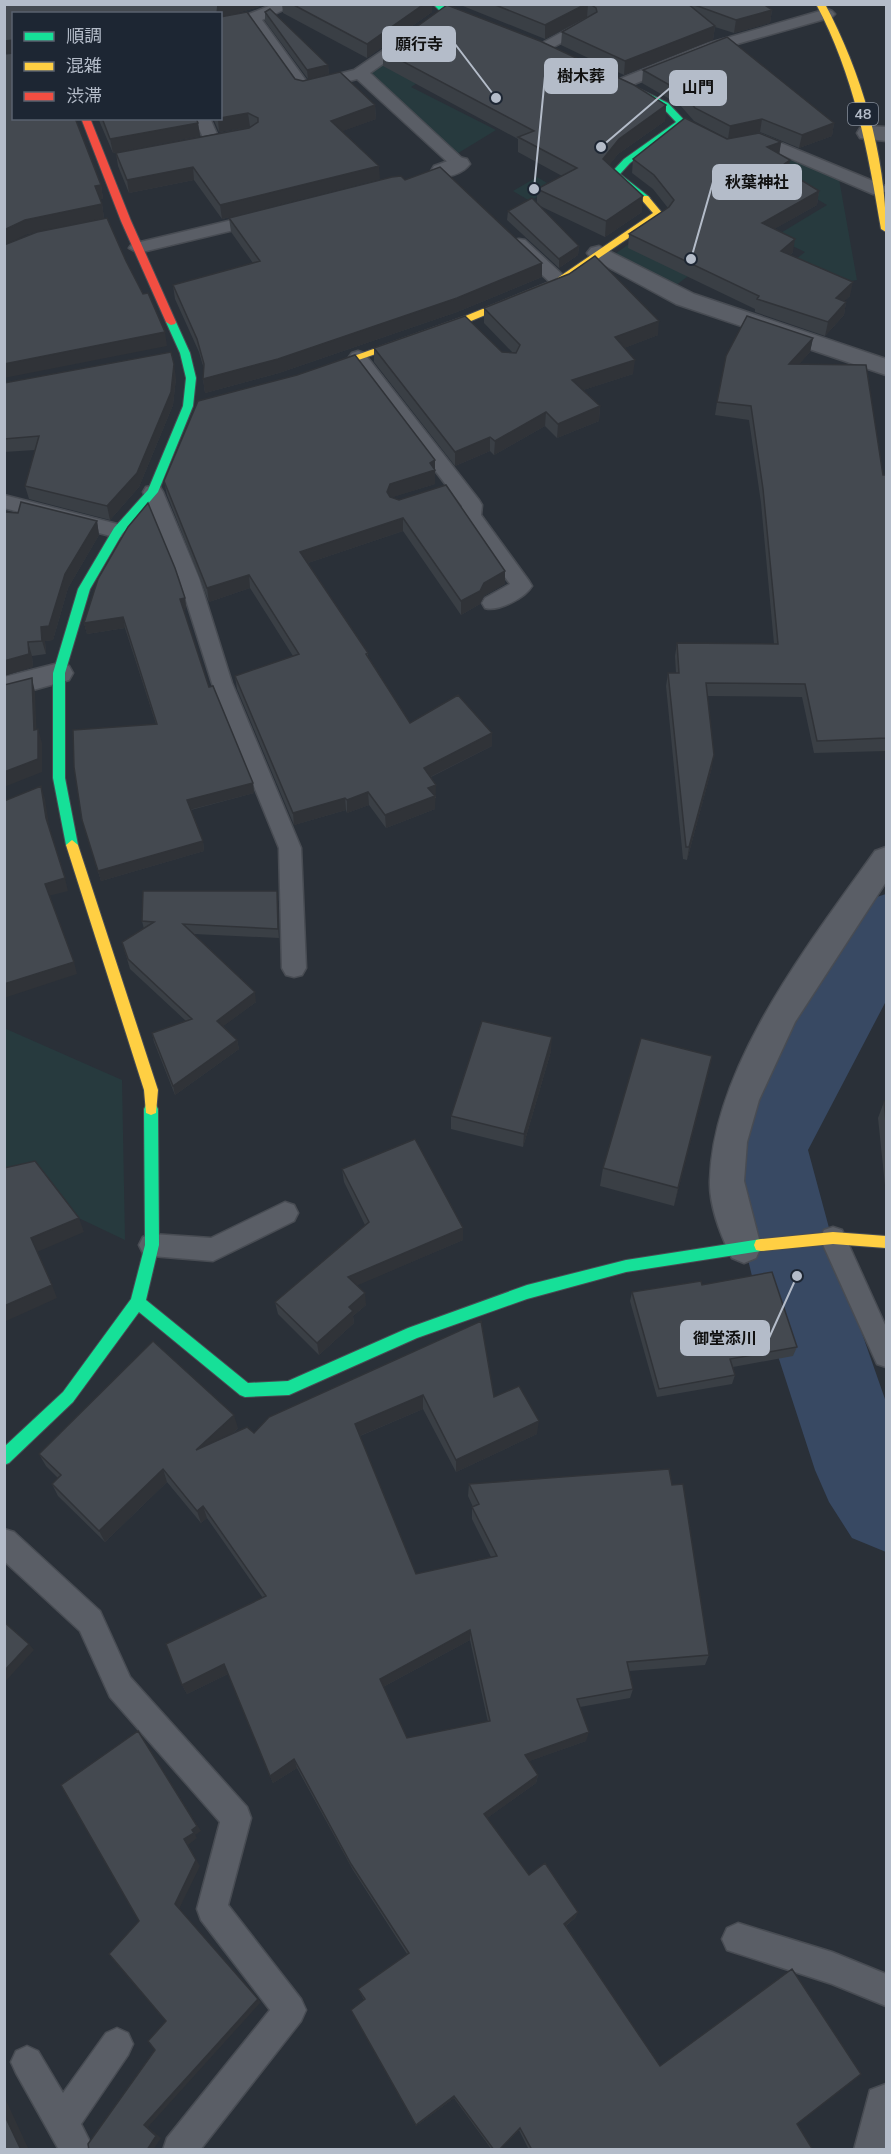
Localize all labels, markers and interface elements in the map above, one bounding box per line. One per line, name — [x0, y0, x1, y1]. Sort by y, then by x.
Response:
legend — [12, 12, 222, 120]
text: 順調 — [66, 24, 102, 47]
callout: 願行寺 — [383, 27, 455, 61]
text: 願行寺 — [395, 34, 443, 54]
text: 混雑 — [66, 54, 102, 77]
callout: 樹木葬 — [545, 59, 617, 93]
text: 樹木葬 — [557, 66, 605, 86]
callout: 山門 — [670, 71, 726, 105]
text: 山門 — [682, 77, 714, 97]
text: 渋滞 — [66, 84, 102, 107]
road number: 48 — [848, 103, 878, 125]
callout: 秋葉神社 — [713, 165, 801, 199]
text: 秋葉神社 — [725, 172, 789, 192]
callout: 御堂添川 — [681, 1321, 769, 1355]
text: 御堂添川 — [693, 1328, 757, 1348]

